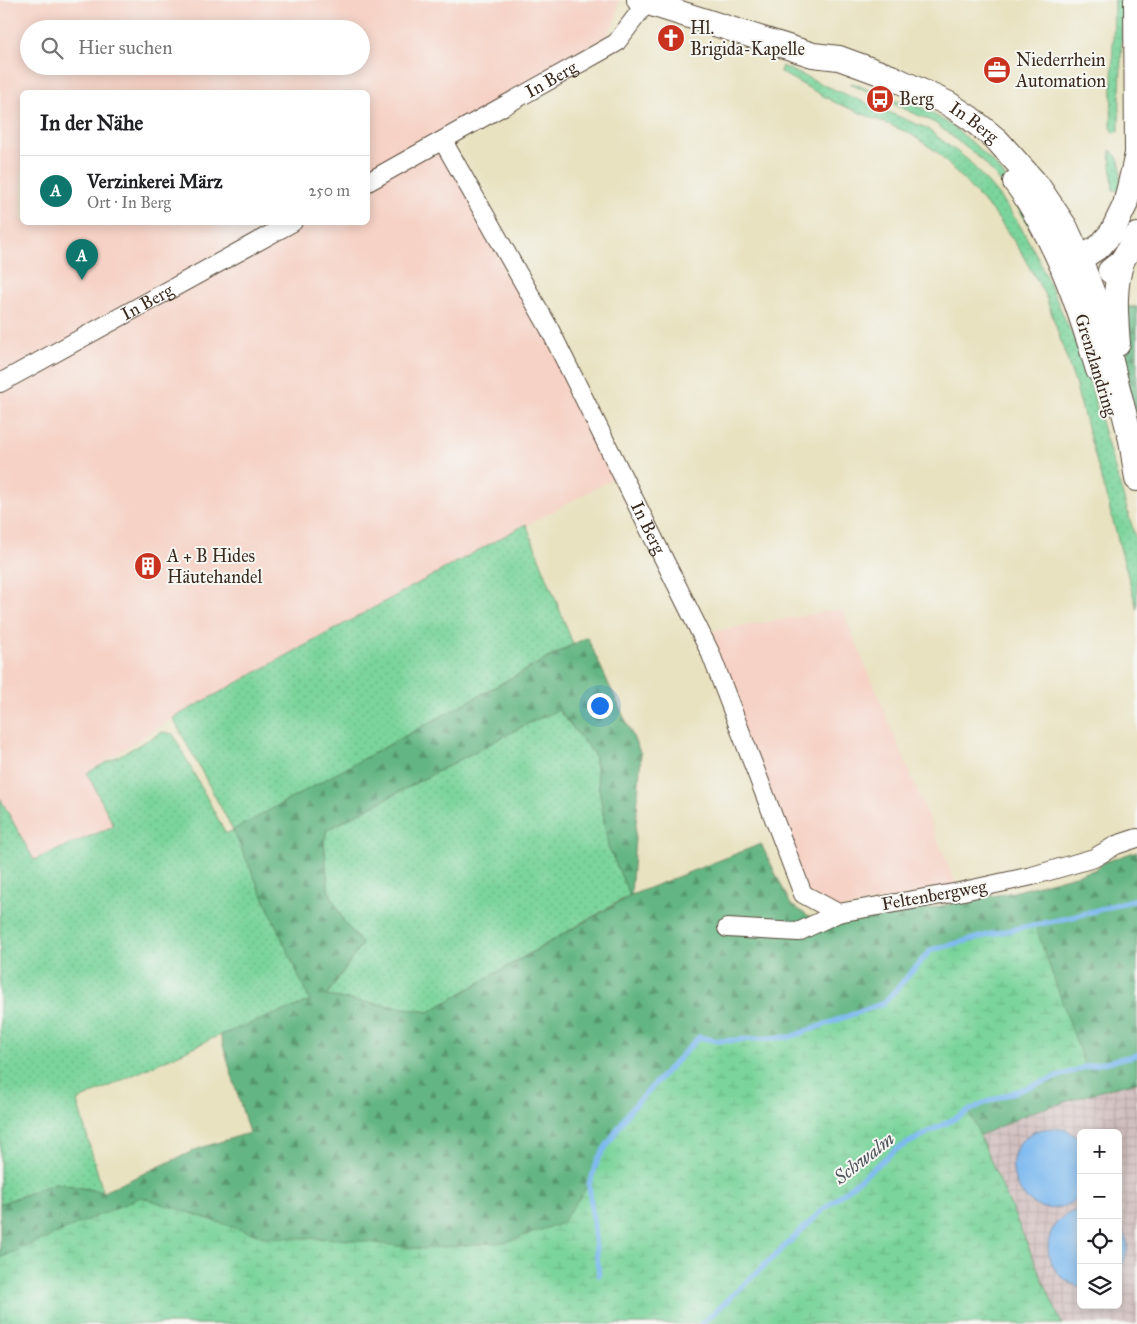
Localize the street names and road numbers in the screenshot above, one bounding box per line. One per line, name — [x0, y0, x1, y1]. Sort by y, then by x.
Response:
street label: In Berg — [521, 56, 582, 103]
street label: In Berg — [945, 97, 1004, 149]
street label: In Berg — [117, 279, 178, 325]
street label: Grenzlandring — [1069, 311, 1122, 420]
street label: In Berg — [626, 498, 671, 559]
street label: Feltenbergweg — [880, 875, 989, 916]

